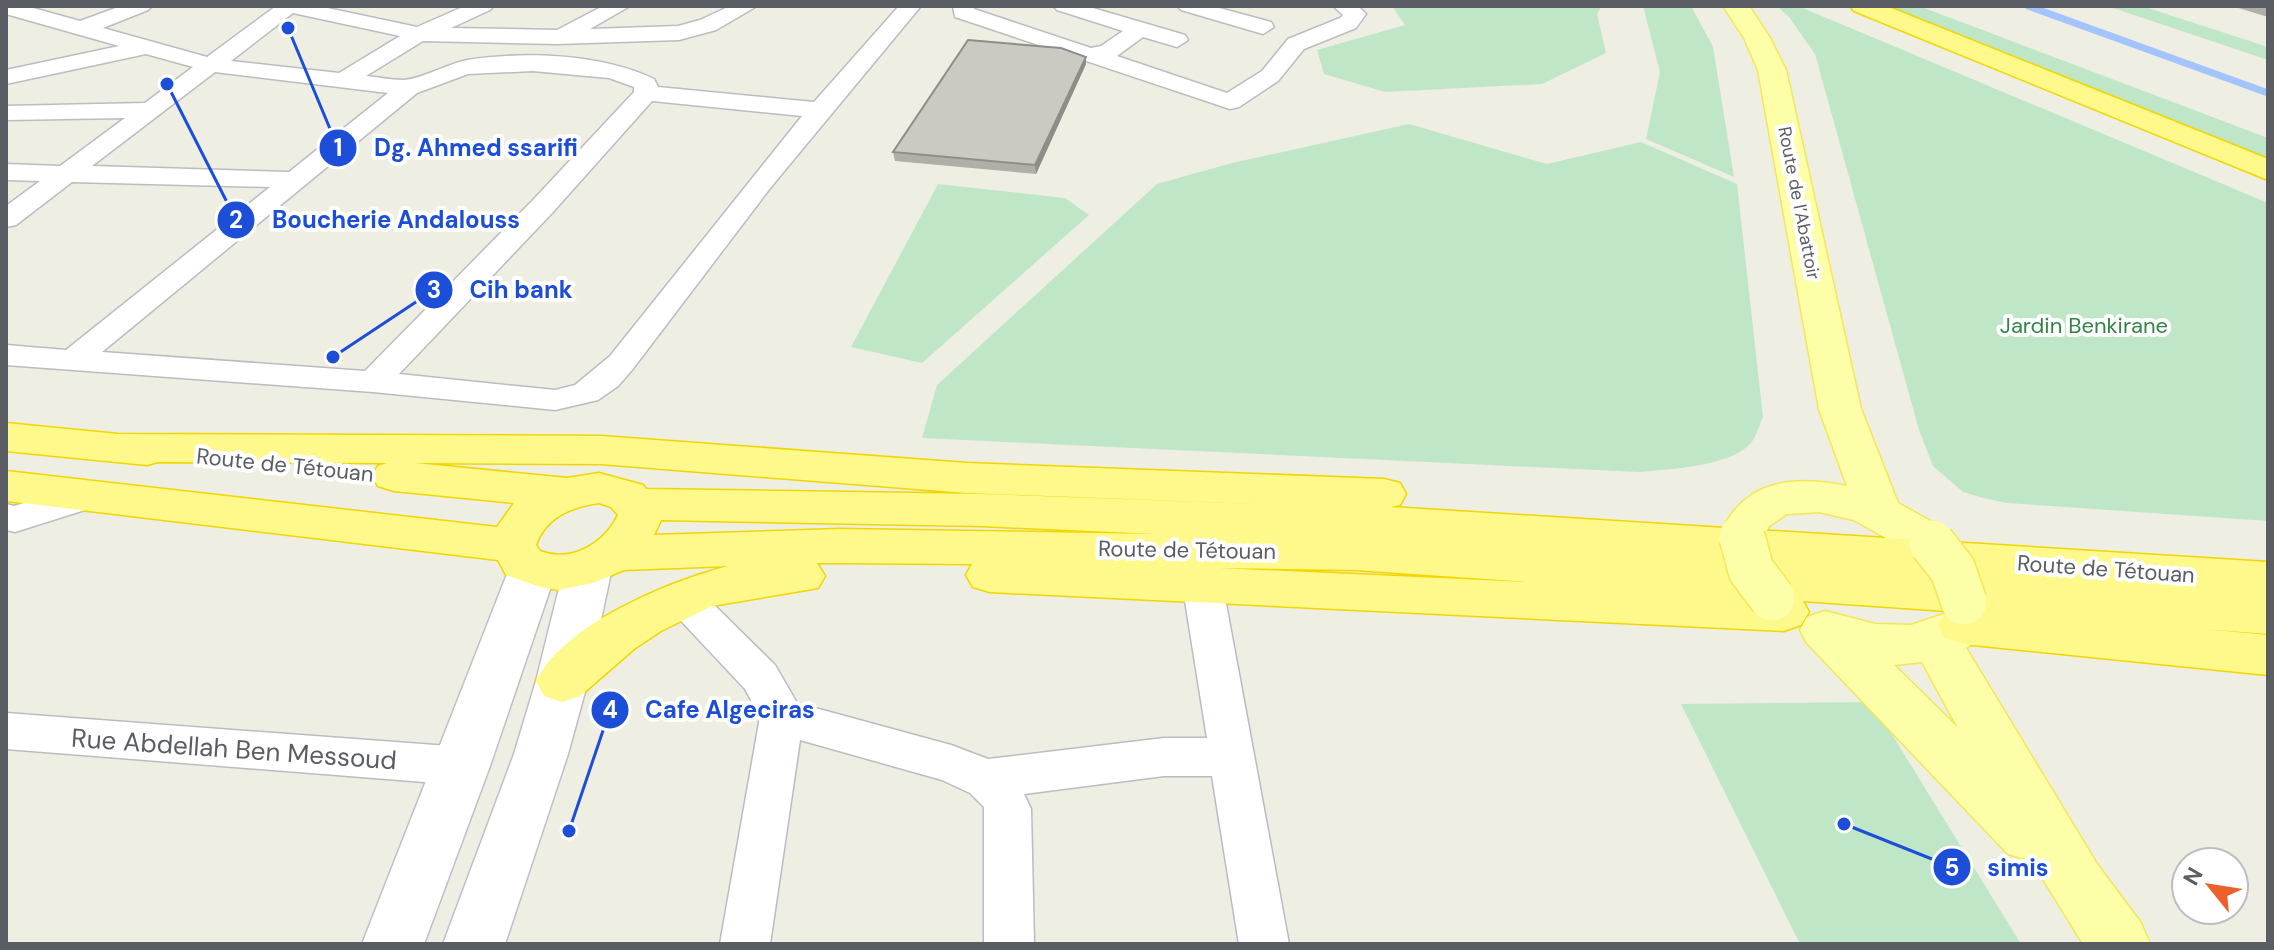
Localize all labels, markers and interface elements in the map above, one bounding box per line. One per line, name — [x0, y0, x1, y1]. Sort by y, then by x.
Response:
callout: Dg. Ahmed ssarifi — [318, 124, 594, 172]
street label: Route de l’Abattoir — [1772, 124, 1826, 282]
text: 1 — [334, 132, 342, 163]
text: Dg. Ahmed ssarifi — [374, 132, 578, 163]
callout: Boucherie Andalouss — [216, 196, 536, 244]
text: 2 — [229, 204, 243, 235]
text: Boucherie Andalouss — [272, 204, 520, 235]
callout: Cih bank — [414, 266, 589, 314]
text: 3 — [427, 274, 441, 305]
text: Cih bank — [469, 274, 573, 305]
park label: Jardin Benkirane — [2000, 311, 2168, 340]
street label: Route de Tétouan — [195, 441, 375, 489]
street label: Route de Tétouan — [1098, 534, 1276, 566]
street label: Route de Tétouan — [2016, 548, 2196, 590]
callout: Cafe Algeciras — [590, 686, 831, 734]
text: 4 — [602, 694, 618, 725]
text: Cafe Algeciras — [645, 694, 815, 725]
street label: Rue Abdellah Ben Messoud — [70, 721, 398, 777]
callout: simis — [1932, 843, 2065, 891]
north arrow — [2170, 846, 2250, 926]
text: 5 — [1945, 852, 1959, 883]
text: simis — [1987, 852, 2049, 883]
text: N — [2177, 862, 2210, 890]

